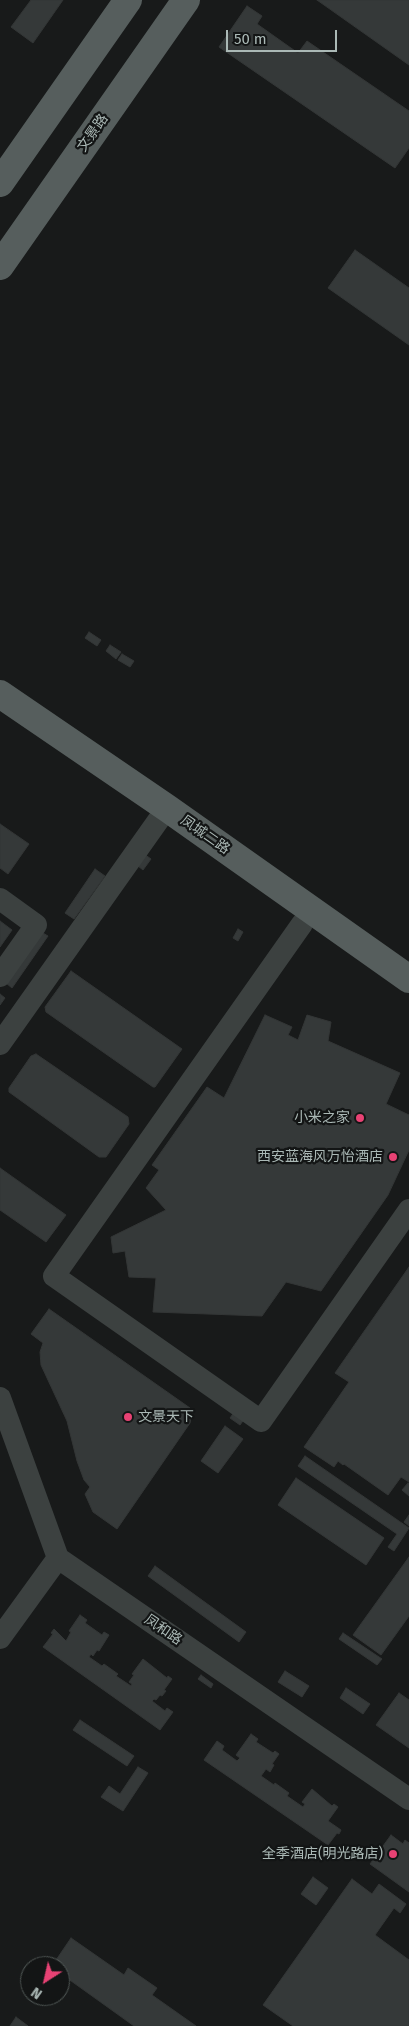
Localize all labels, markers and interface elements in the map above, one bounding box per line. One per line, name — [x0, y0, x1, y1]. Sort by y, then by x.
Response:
scale bar — [229, 20, 340, 52]
text: 50 m — [234, 30, 267, 48]
street label: 文景路 — [74, 111, 112, 155]
street label: 凤城二路 — [177, 812, 233, 858]
place label: 小米之家 — [294, 1110, 350, 1126]
marker: 小米之家 — [354, 1112, 366, 1124]
place label: 西安蓝海风万怡酒店 — [257, 1149, 383, 1165]
marker: 西安蓝海风万怡酒店 — [387, 1151, 399, 1163]
place label: 文景天下 — [138, 1409, 194, 1425]
marker: 文景天下 — [122, 1411, 134, 1423]
street label: 凤和路 — [141, 1611, 185, 1649]
place label: 全季酒店(明光路店) — [262, 1846, 383, 1862]
marker: 全季酒店(明光路店) — [387, 1848, 399, 1860]
north arrow — [20, 1956, 70, 2006]
text: N — [28, 1983, 45, 2003]

